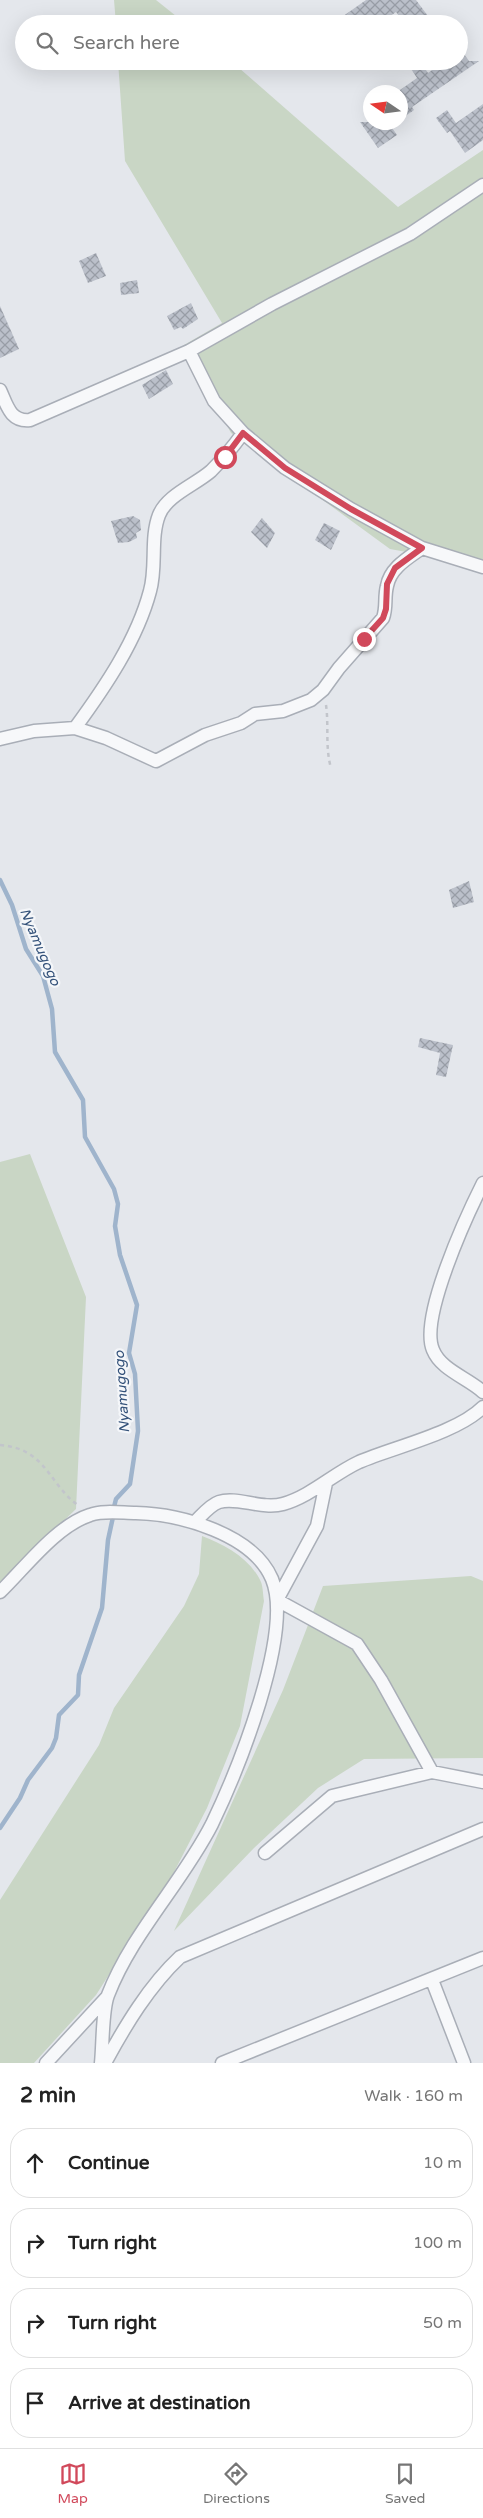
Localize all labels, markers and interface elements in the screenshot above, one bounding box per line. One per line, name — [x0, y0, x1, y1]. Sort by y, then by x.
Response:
search box — [15, 15, 468, 70]
icon: search — [33, 29, 61, 57]
text: Search here — [73, 32, 180, 54]
north arrow — [363, 85, 408, 130]
route start — [214, 446, 237, 469]
route end — [353, 628, 376, 651]
water label: Nyamugogo — [16, 906, 65, 990]
water label: Nyamugogo — [111, 1349, 133, 1434]
text: 2 min — [20, 2083, 76, 2108]
text: Walk · 160 m — [364, 2086, 463, 2106]
icon: ahead — [21, 2149, 49, 2177]
text: Continue — [68, 2152, 150, 2174]
text: 10 m — [423, 2153, 462, 2173]
icon: right — [21, 2229, 49, 2257]
text: Turn right — [68, 2232, 156, 2254]
text: 100 m — [413, 2233, 462, 2253]
icon: right — [21, 2309, 49, 2337]
text: Turn right — [68, 2312, 156, 2334]
text: 50 m — [423, 2313, 462, 2333]
icon: arrive — [21, 2389, 49, 2417]
text: Arrive at destination — [68, 2392, 251, 2414]
tab: Map — [58, 2460, 88, 2507]
tab: Directions — [203, 2460, 270, 2507]
tab: Saved — [385, 2460, 425, 2507]

